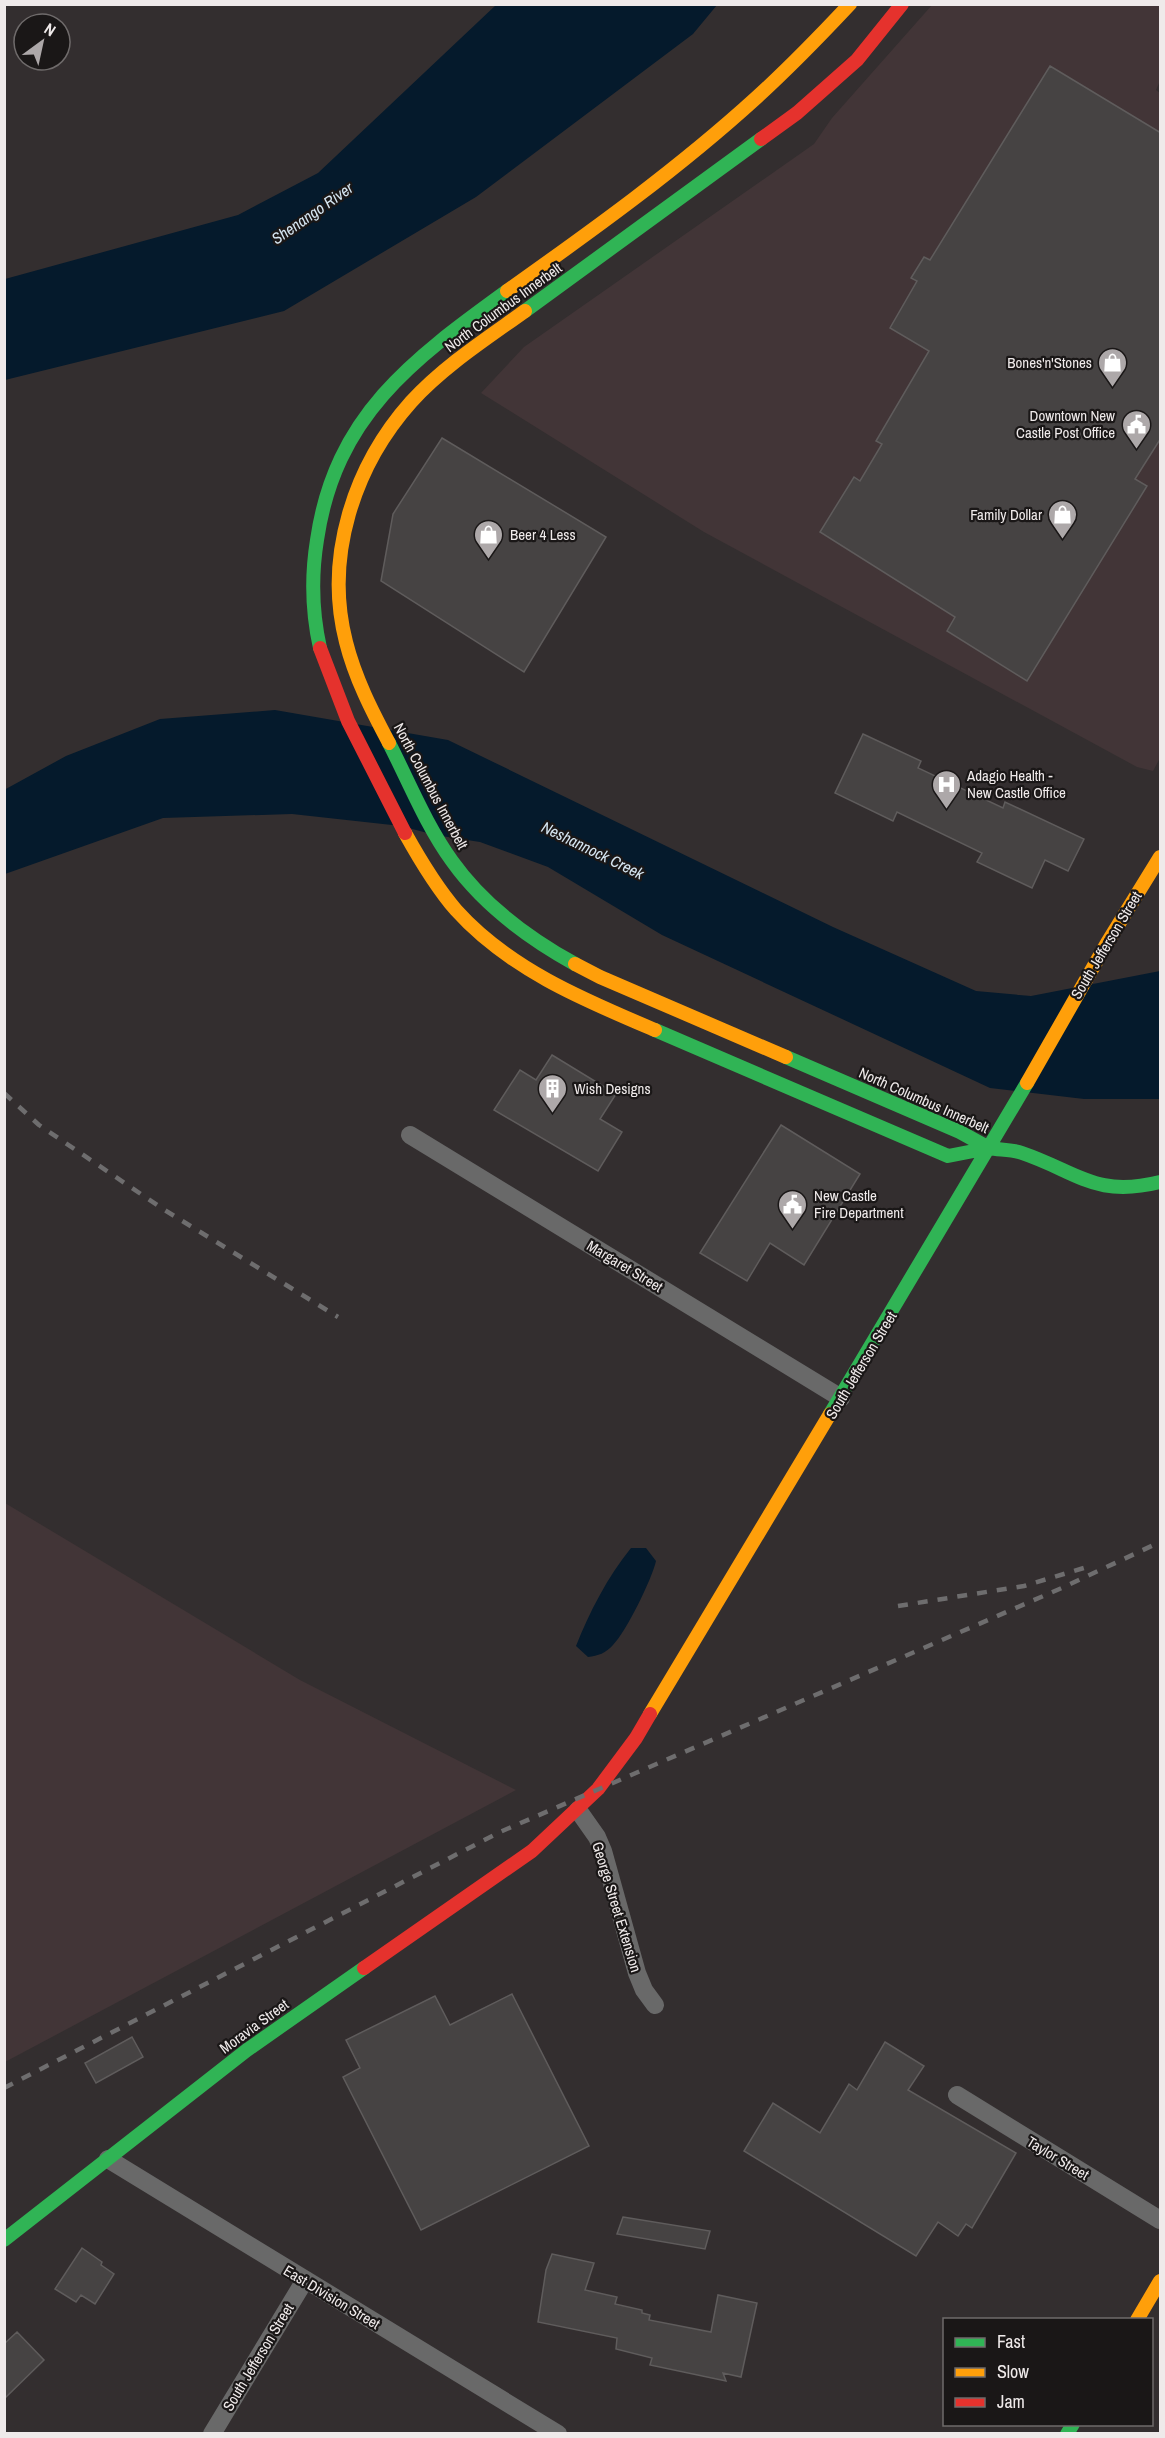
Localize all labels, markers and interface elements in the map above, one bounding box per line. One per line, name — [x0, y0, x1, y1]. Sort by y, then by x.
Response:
north arrow — [12, 12, 72, 72]
text: N — [40, 18, 60, 41]
water label: Shenango River — [267, 176, 358, 249]
street label: North Columbus Innerbelt — [440, 257, 566, 357]
shop icon: Bones'n'Stones — [1097, 346, 1129, 388]
place label: Bones'n'Stones — [1007, 352, 1092, 373]
place label: Downtown New Castle Post Office — [1016, 405, 1115, 443]
public building icon: Downtown New Castle Post Office — [1120, 408, 1152, 450]
shop icon: Family Dollar — [1047, 498, 1079, 540]
place label: Family Dollar — [970, 504, 1042, 525]
shop icon: Beer 4 Less — [473, 518, 505, 560]
place label: Beer 4 Less — [510, 524, 576, 545]
street label: North Columbus Innerbelt — [389, 719, 473, 853]
place label: Adagio Health - New Castle Office — [966, 765, 1066, 803]
hospital icon: Adagio Health - New Castle Office — [930, 768, 962, 810]
water label: Neshannock Creek — [538, 816, 648, 885]
street label: South Jefferson Street — [1066, 887, 1147, 1003]
street label: North Columbus Innerbelt — [856, 1062, 993, 1138]
building icon: Wish Designs — [537, 1072, 569, 1114]
place label: Wish Designs — [574, 1078, 651, 1099]
place label: New Castle Fire Department — [814, 1185, 904, 1223]
public building icon: New Castle Fire Department — [777, 1188, 809, 1230]
street label: Margaret Street — [583, 1235, 668, 1297]
street label: South Jefferson Street — [821, 1307, 902, 1423]
street label: George Street Extension — [587, 1839, 647, 1975]
street label: Moravia Street — [215, 1993, 293, 2058]
street label: Taylor Street — [1023, 2131, 1094, 2185]
street label: East Division Street — [280, 2260, 385, 2334]
street label: South Jefferson Street — [218, 2299, 299, 2415]
legend — [943, 2318, 1153, 2426]
text: Fast — [997, 2329, 1025, 2354]
text: Slow — [997, 2359, 1029, 2384]
text: Jam — [997, 2389, 1025, 2414]

